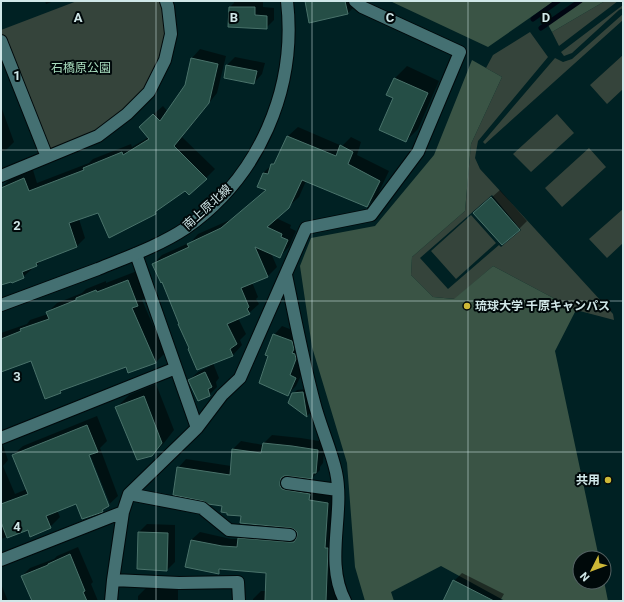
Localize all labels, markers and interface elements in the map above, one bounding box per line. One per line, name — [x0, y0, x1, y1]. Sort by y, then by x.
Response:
text: A — [74, 10, 83, 25]
text: B — [230, 10, 238, 25]
text: C — [386, 10, 395, 25]
text: D — [542, 10, 550, 25]
park label: 石橋原公園 — [51, 61, 111, 75]
text: 1 — [13, 68, 21, 83]
street label: 南上原北線 — [180, 182, 234, 232]
text: 2 — [13, 218, 21, 233]
place label: 琉球大学 千原キャンパス — [475, 299, 610, 313]
marker: 琉球大学 千原キャンパス — [462, 301, 472, 311]
text: 3 — [13, 369, 21, 384]
place label: 共用 — [576, 473, 600, 487]
marker: 共用 — [603, 475, 613, 485]
text: 4 — [13, 519, 21, 534]
north arrow — [572, 550, 612, 590]
text: N — [577, 569, 592, 584]

